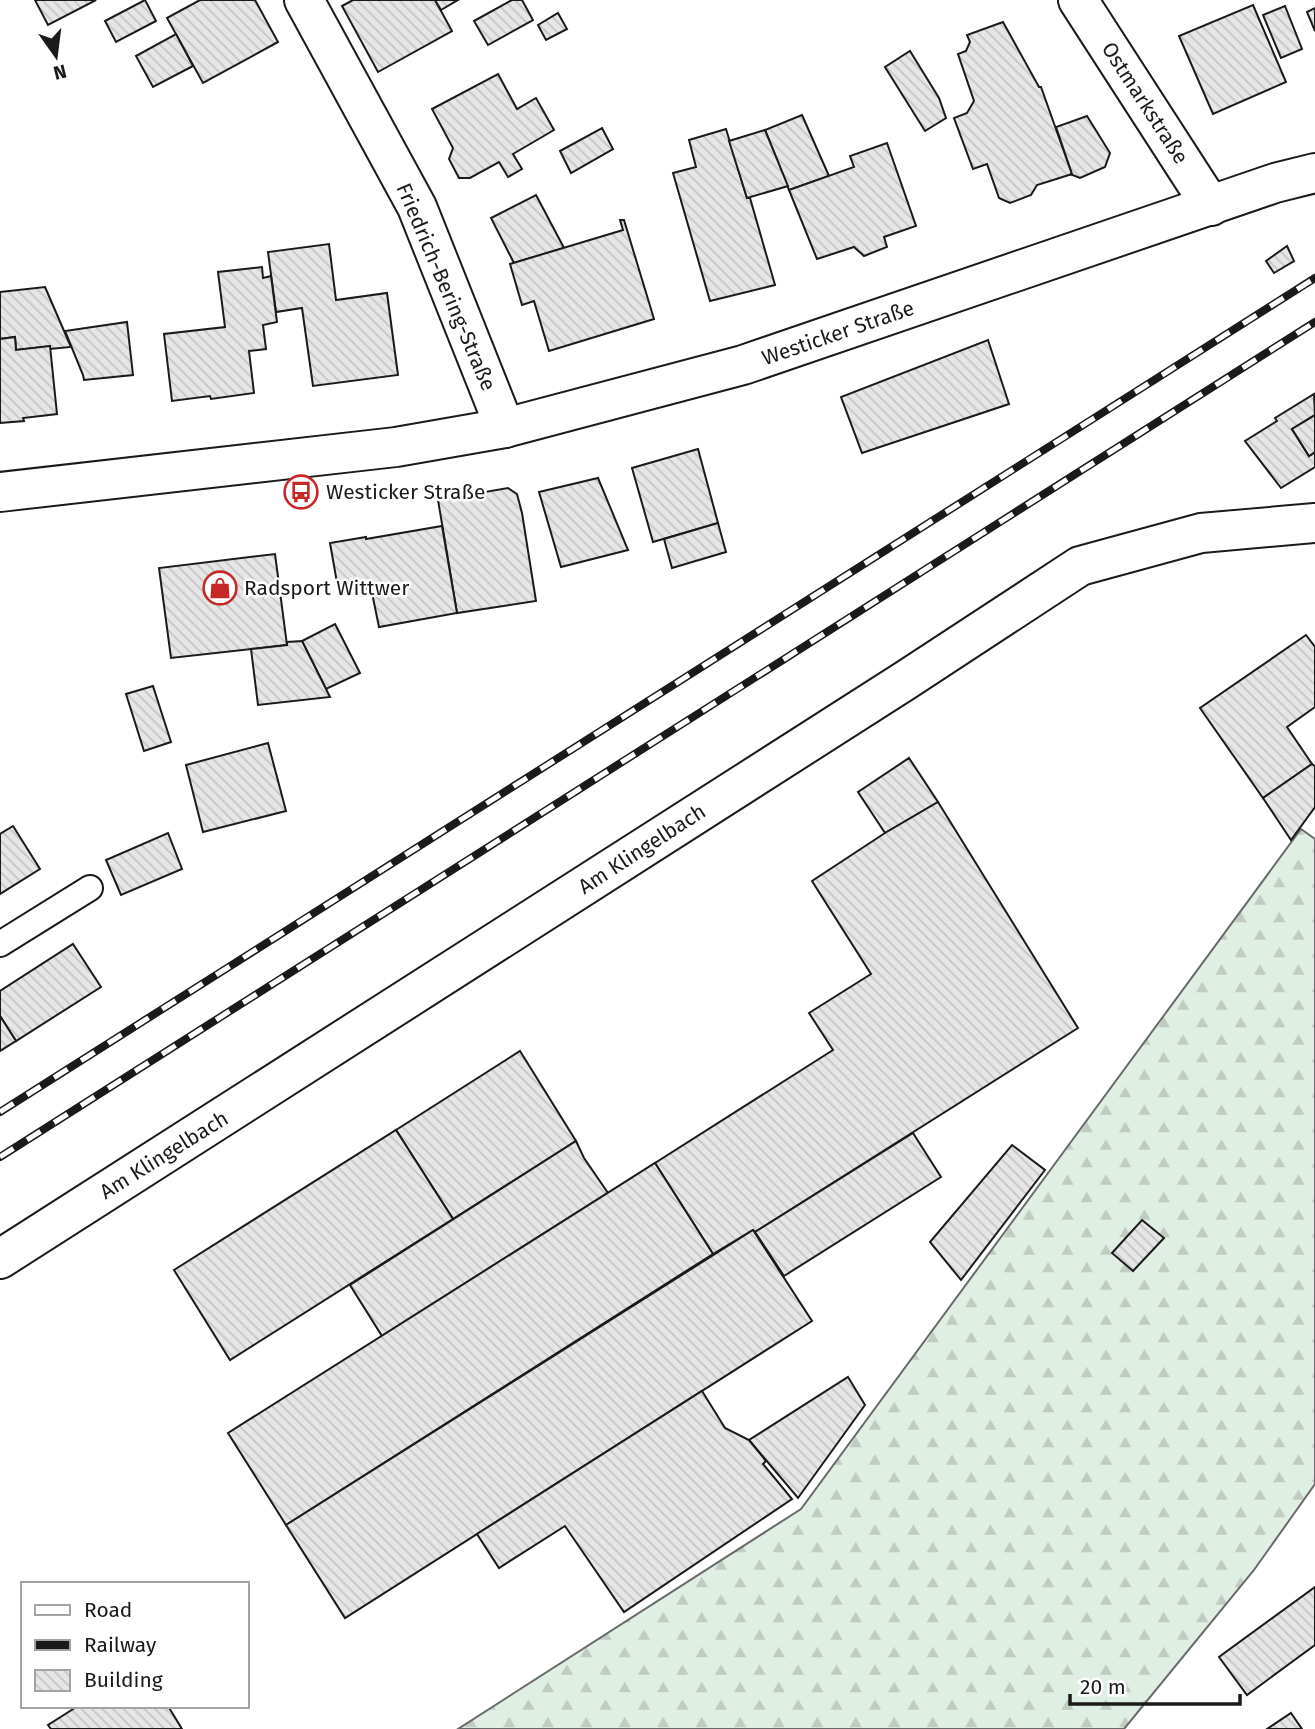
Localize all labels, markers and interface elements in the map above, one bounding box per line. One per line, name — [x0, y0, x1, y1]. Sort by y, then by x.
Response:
north arrow — [21, 21, 91, 91]
street label: Ostmarkstraße — [1096, 37, 1194, 169]
text: N — [51, 59, 69, 85]
street label: Friedrich-Bering-Straße — [390, 179, 502, 395]
street label: Westicker Straße — [758, 295, 918, 371]
bus stop icon: Westicker Straße — [282, 473, 320, 511]
place label: Westicker Straße — [326, 479, 485, 505]
shop icon: Radsport Wittwer — [201, 569, 239, 607]
place label: Radsport Wittwer — [244, 575, 409, 601]
street label: Am Klingelbach — [573, 798, 711, 900]
street label: Am Klingelbach — [95, 1105, 233, 1205]
legend — [21, 1582, 248, 1708]
text: Road — [84, 1597, 132, 1623]
text: Railway — [84, 1632, 157, 1658]
scale bar — [1070, 1662, 1240, 1706]
text: Building — [84, 1667, 163, 1693]
text: 20 m — [1080, 1674, 1126, 1700]

